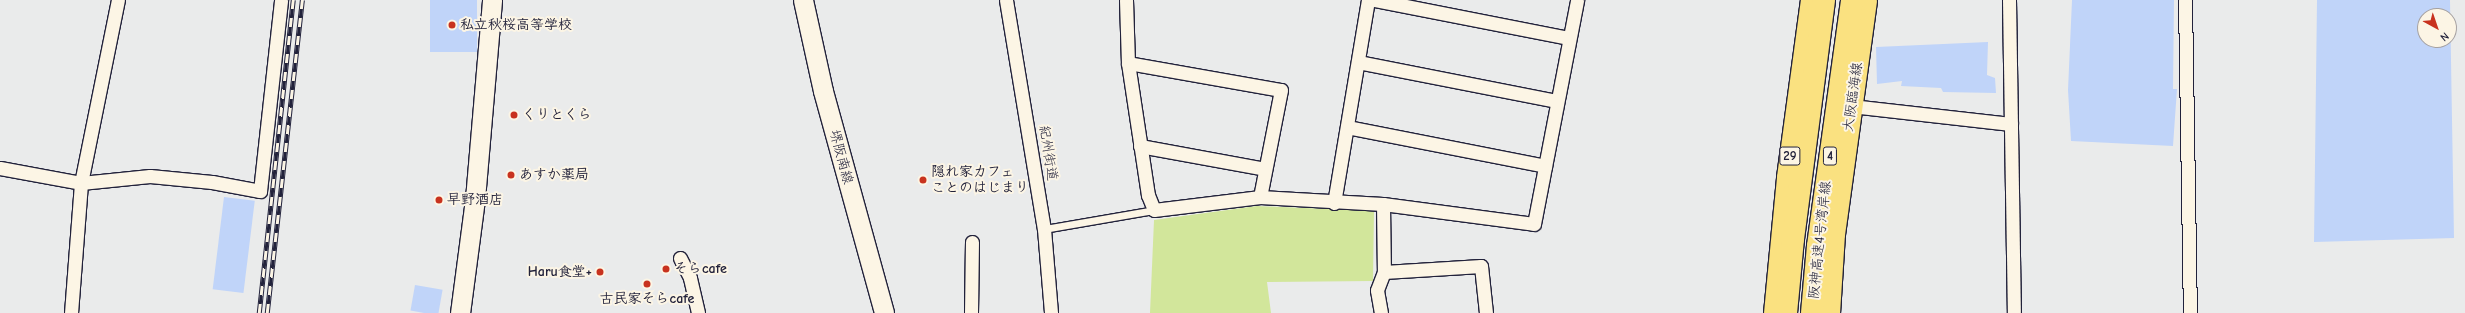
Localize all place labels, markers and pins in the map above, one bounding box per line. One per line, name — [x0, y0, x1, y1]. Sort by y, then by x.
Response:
place label: 私立秋桜高等学校 — [460, 17, 572, 33]
marker: 私立秋桜高等学校 — [447, 20, 457, 30]
place label: くりとくら — [522, 107, 592, 123]
marker: くりとくら — [509, 110, 519, 120]
place label: 隠れ家カフェ ことのはじまり — [931, 164, 1029, 196]
place label: あすか薬局 — [519, 167, 589, 183]
marker: あすか薬局 — [506, 170, 516, 180]
marker: 隠れ家カフェ ことのはじまり — [918, 175, 928, 185]
place label: 早野酒店 — [447, 192, 503, 208]
marker: 早野酒店 — [434, 195, 444, 205]
place label: そらcafe — [674, 261, 727, 277]
place label: Haru食堂+ — [528, 264, 592, 280]
marker: そらcafe — [661, 264, 671, 274]
marker: Haru食堂+ — [595, 267, 605, 277]
marker: 古民家そらcafe — [642, 279, 652, 289]
place label: 古民家そらcafe — [600, 291, 694, 307]

